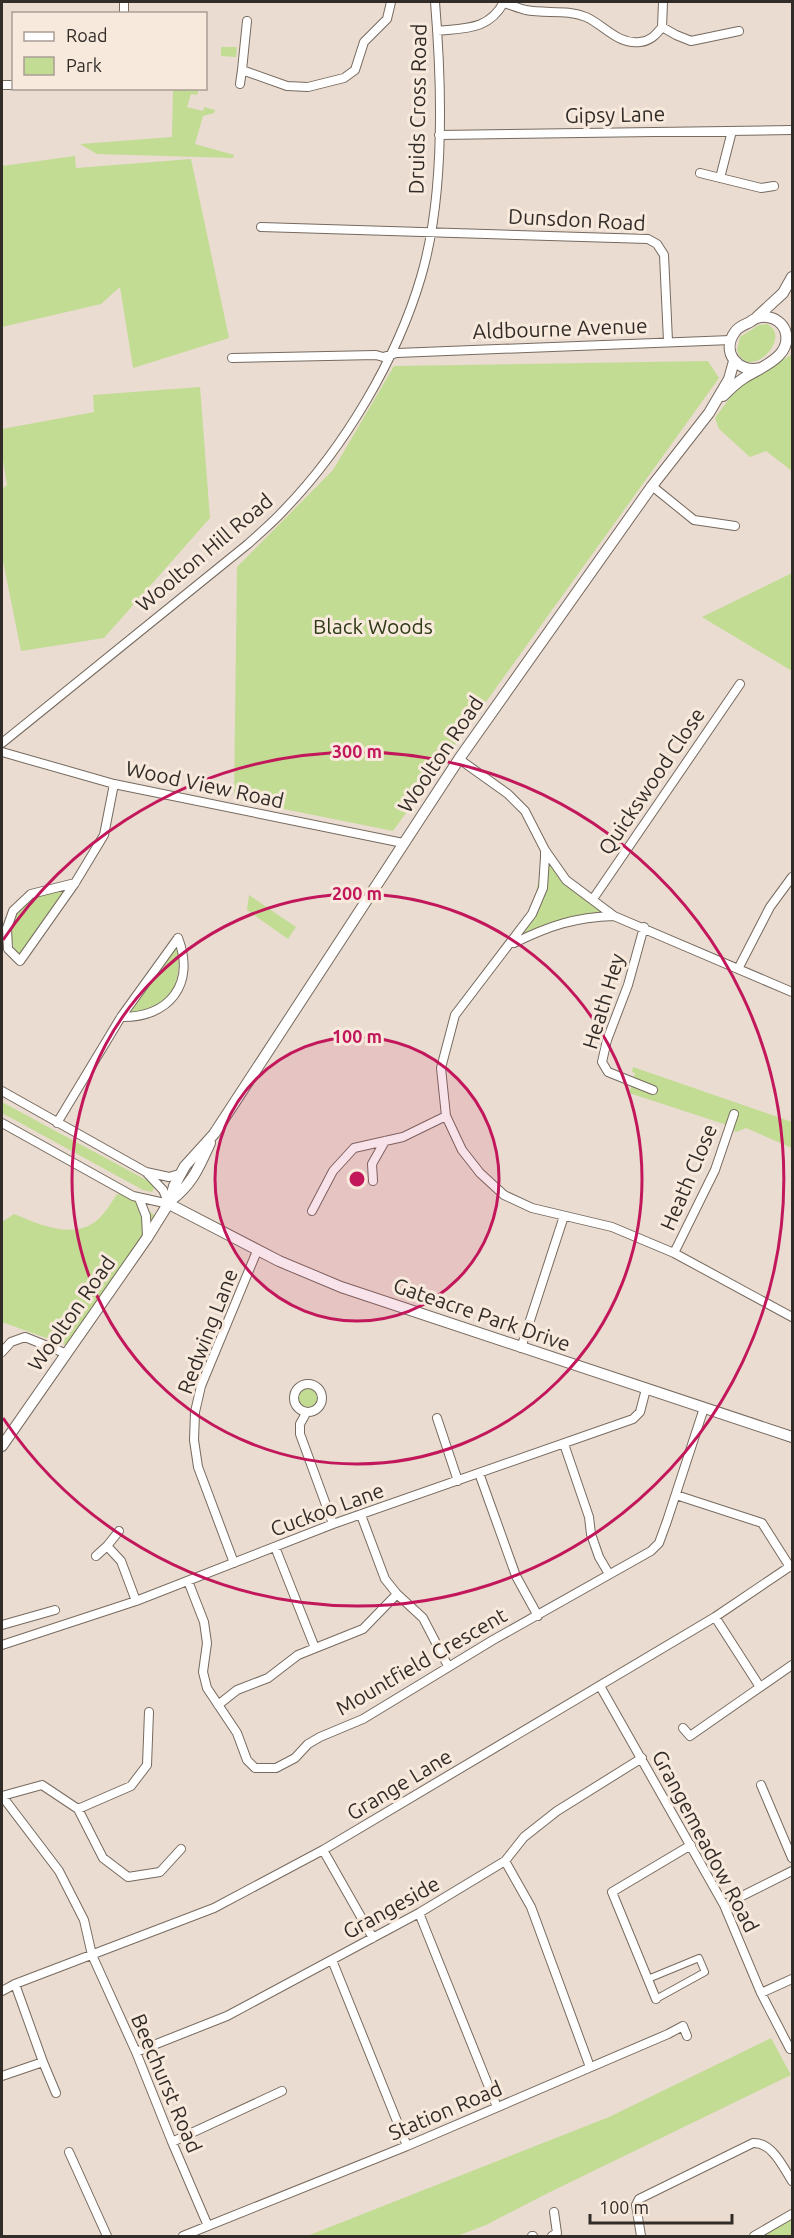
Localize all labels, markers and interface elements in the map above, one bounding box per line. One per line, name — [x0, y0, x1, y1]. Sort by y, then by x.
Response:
legend — [12, 12, 207, 90]
street label: Druids Cross Road — [404, 23, 430, 195]
text: Road — [66, 25, 108, 45]
text: Park — [66, 55, 102, 75]
street label: Gipsy Lane — [565, 101, 665, 127]
street label: Dunsdon Road — [508, 203, 646, 235]
street label: Aldbourne Avenue — [472, 313, 648, 343]
street label: Woolton Hill Road — [131, 488, 277, 616]
park label: Black Woods — [313, 614, 433, 638]
street label: Woolton Road — [392, 691, 488, 817]
street label: Quickswood Close — [593, 703, 709, 859]
text: 300 m — [332, 741, 382, 761]
street label: Wood View Road — [124, 756, 286, 812]
text: 200 m — [332, 883, 382, 903]
street label: Heath Hey — [577, 950, 629, 1052]
text: 100 m — [332, 1026, 382, 1046]
street label: Heath Close — [655, 1120, 721, 1234]
centre of rings — [347, 1169, 367, 1189]
street label: Woolton Road — [22, 1251, 120, 1375]
street label: Redwing Lane — [172, 1265, 242, 1397]
street label: Gateacre Park Drive — [390, 1272, 574, 1356]
street label: Cuckoo Lane — [267, 1477, 387, 1541]
street label: Mountfield Crescent — [331, 1602, 511, 1720]
street label: Grange Lane — [342, 1743, 456, 1825]
street label: Grangemeadow Road — [648, 1746, 764, 1936]
street label: Grangeside — [339, 1871, 443, 1943]
street label: Beechurst Road — [127, 2010, 207, 2156]
street label: Station Road — [385, 2075, 505, 2145]
scale bar — [590, 2187, 732, 2225]
text: 100 m — [599, 2197, 649, 2217]

